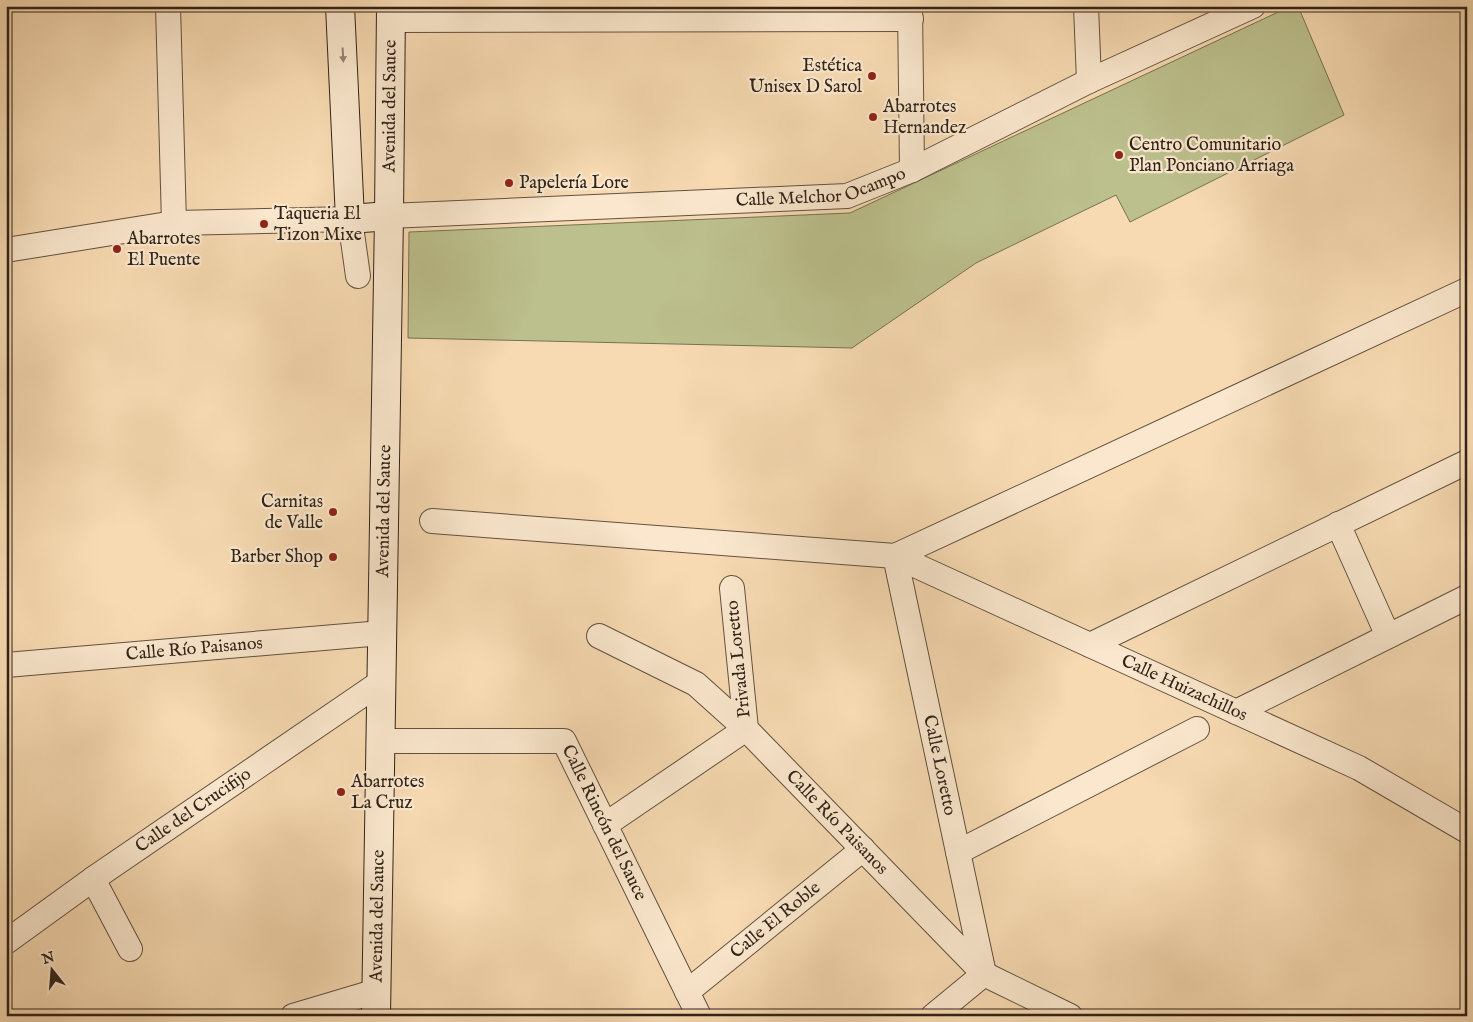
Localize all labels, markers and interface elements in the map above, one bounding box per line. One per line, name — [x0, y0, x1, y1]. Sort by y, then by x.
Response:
street label: Avenida del Sauce — [378, 40, 402, 174]
one-way arrow — [339, 47, 347, 63]
place label: Estética Unisex D Sarol — [749, 55, 862, 99]
marker: Estética Unisex D Sarol — [866, 70, 878, 82]
place label: Abarrotes Hernandez — [882, 96, 966, 140]
marker: Abarrotes Hernandez — [867, 111, 879, 123]
place label: Centro Comunitario Plan Ponciano Arriaga — [1129, 134, 1294, 178]
marker: Centro Comunitario Plan Ponciano Arriaga — [1113, 149, 1125, 161]
street label: Calle Melchor Ocampo — [735, 162, 910, 212]
place label: Papelería Lore — [519, 172, 629, 195]
marker: Papelería Lore — [503, 177, 515, 189]
place label: Taqueria El Tizon Mixe — [274, 203, 362, 247]
marker: Taqueria El Tizon Mixe — [258, 218, 270, 230]
place label: Abarrotes El Puente — [126, 228, 200, 272]
marker: Abarrotes El Puente — [111, 243, 123, 255]
street label: Avenida del Sauce — [372, 445, 397, 579]
place label: Carnitas de Valle — [261, 491, 323, 535]
marker: Carnitas de Valle — [327, 506, 339, 518]
place label: Barber Shop — [230, 546, 323, 569]
marker: Barber Shop — [327, 551, 339, 563]
street label: Privada Loretto — [721, 599, 757, 719]
street label: Calle Río Paisanos — [125, 632, 264, 666]
street label: Calle Huizachillos — [1118, 649, 1251, 727]
street label: Calle Loretto — [918, 713, 962, 818]
street label: Calle Rincón del Sauce — [556, 741, 652, 904]
street label: Calle del Crucifijo — [131, 763, 256, 858]
street label: Calle Río Paisanos — [781, 765, 893, 880]
place label: Abarrotes La Cruz — [350, 771, 424, 815]
marker: Abarrotes La Cruz — [335, 786, 347, 798]
street label: Avenida del Sauce — [365, 849, 390, 984]
street label: Calle El Roble — [726, 877, 825, 964]
north arrow — [28, 944, 78, 994]
text: N — [39, 948, 57, 969]

